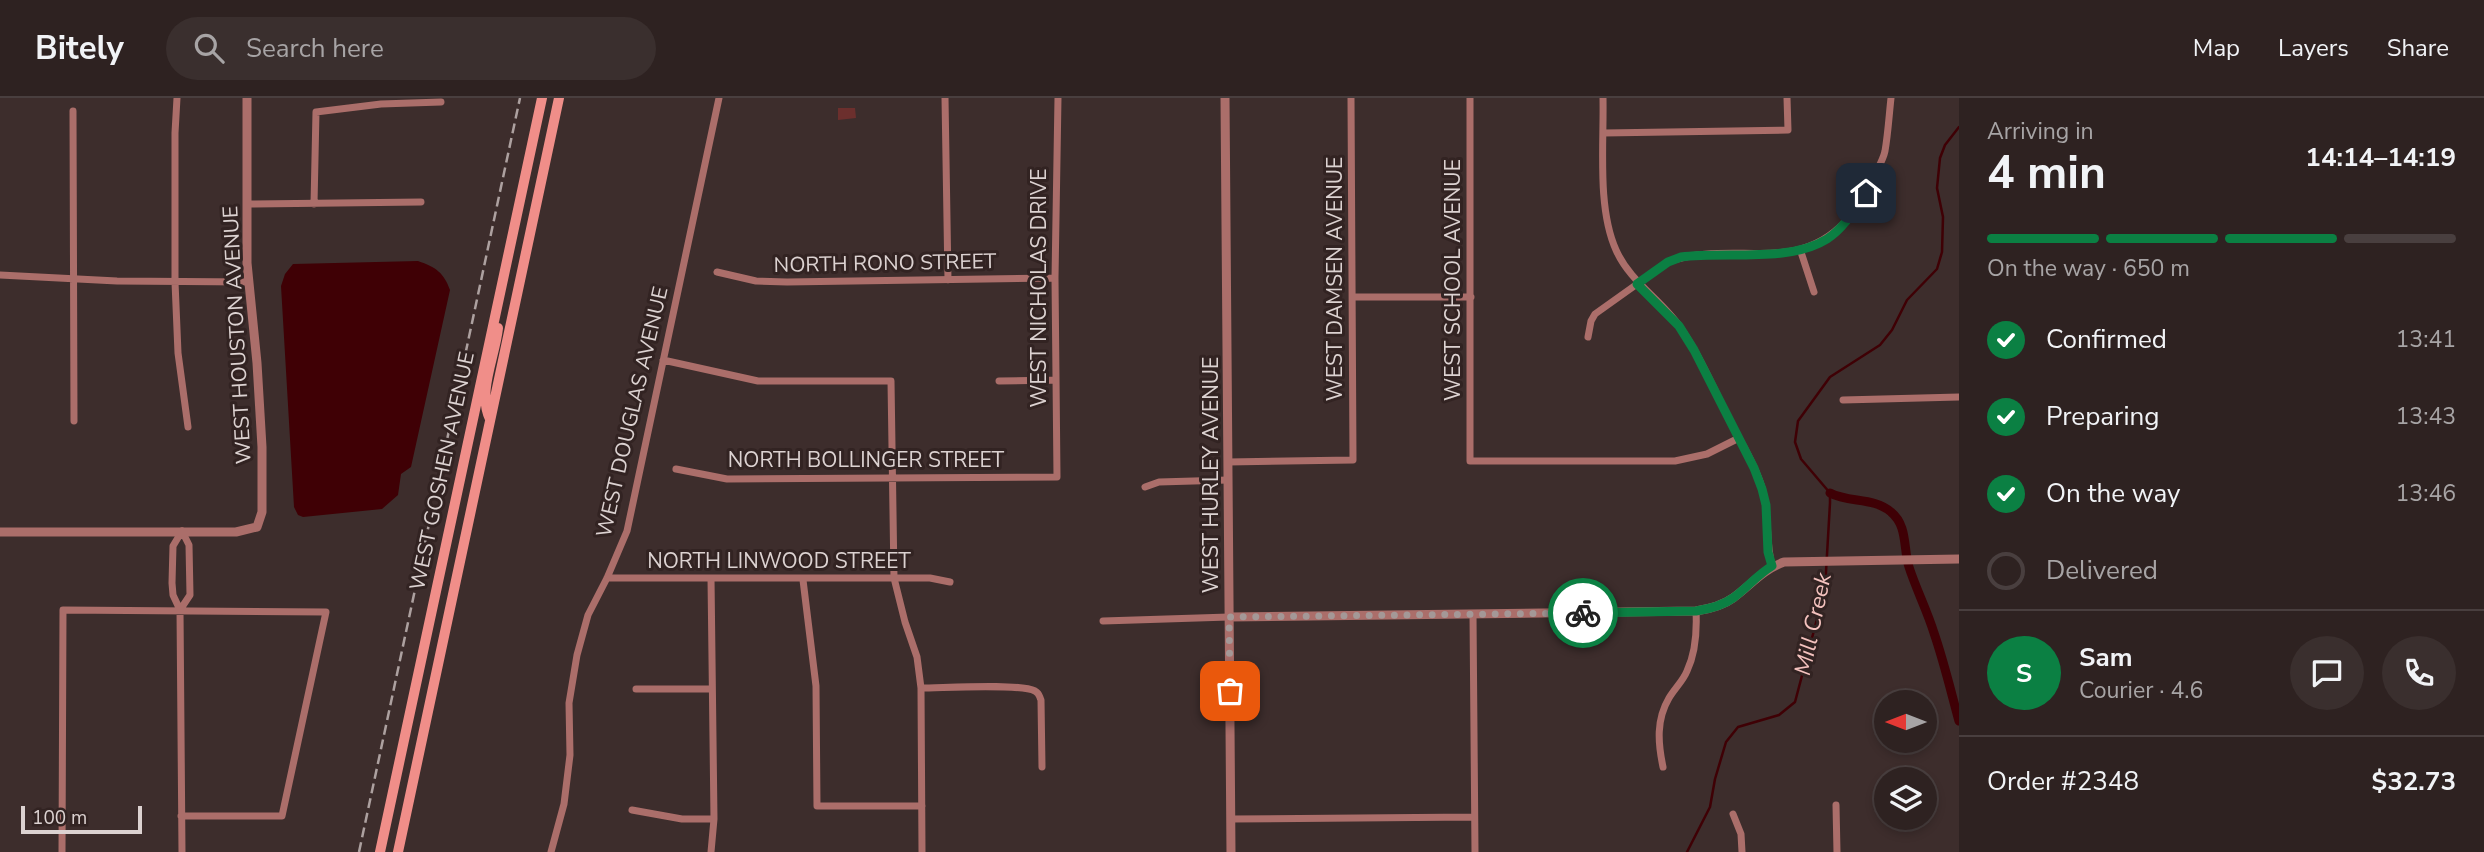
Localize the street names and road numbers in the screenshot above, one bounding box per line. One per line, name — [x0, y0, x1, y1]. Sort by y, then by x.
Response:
street label: WEST DAMSEN AVENUE — [1321, 157, 1349, 401]
street label: WEST SCHOOL AVENUE — [1439, 159, 1467, 401]
street label: WEST NICHOLAS DRIVE — [1025, 168, 1053, 408]
street label: WEST HOUSTON AVENUE — [216, 205, 258, 465]
street label: NORTH RONO STREET — [773, 247, 997, 279]
street label: WEST DOUGLAS AVENUE — [590, 284, 674, 540]
street label: WEST GOSHEN AVENUE — [403, 349, 481, 593]
street label: WEST HURLEY AVENUE — [1197, 357, 1225, 593]
street label: NORTH BOLLINGER STREET — [728, 446, 1005, 474]
street label: NORTH LINWOOD STREET — [647, 547, 911, 575]

